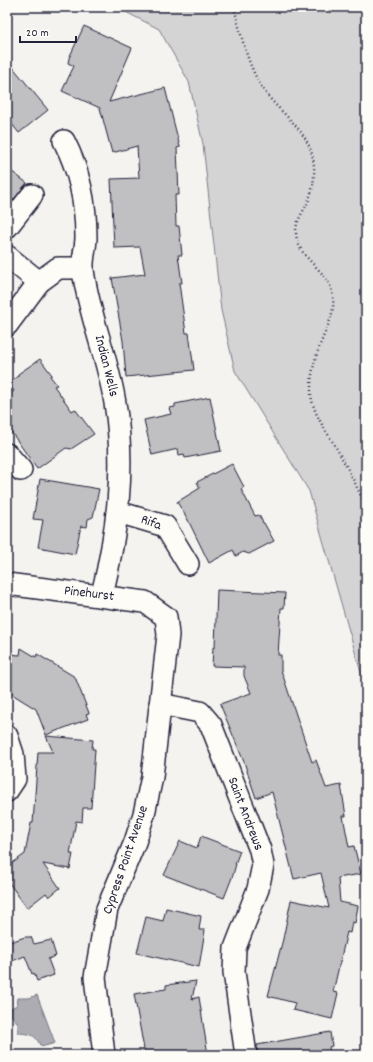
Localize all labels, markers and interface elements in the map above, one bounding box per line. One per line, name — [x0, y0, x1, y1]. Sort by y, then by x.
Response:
scale bar — [20, 18, 76, 44]
text: 20 m — [26, 25, 49, 42]
street label: Indian Wells — [89, 333, 123, 399]
street label: Rifa — [138, 510, 165, 536]
street label: Pinehurst — [63, 581, 115, 607]
street label: Saint Andrews — [222, 774, 268, 854]
street label: Cypress Point Avenue — [98, 803, 154, 917]

